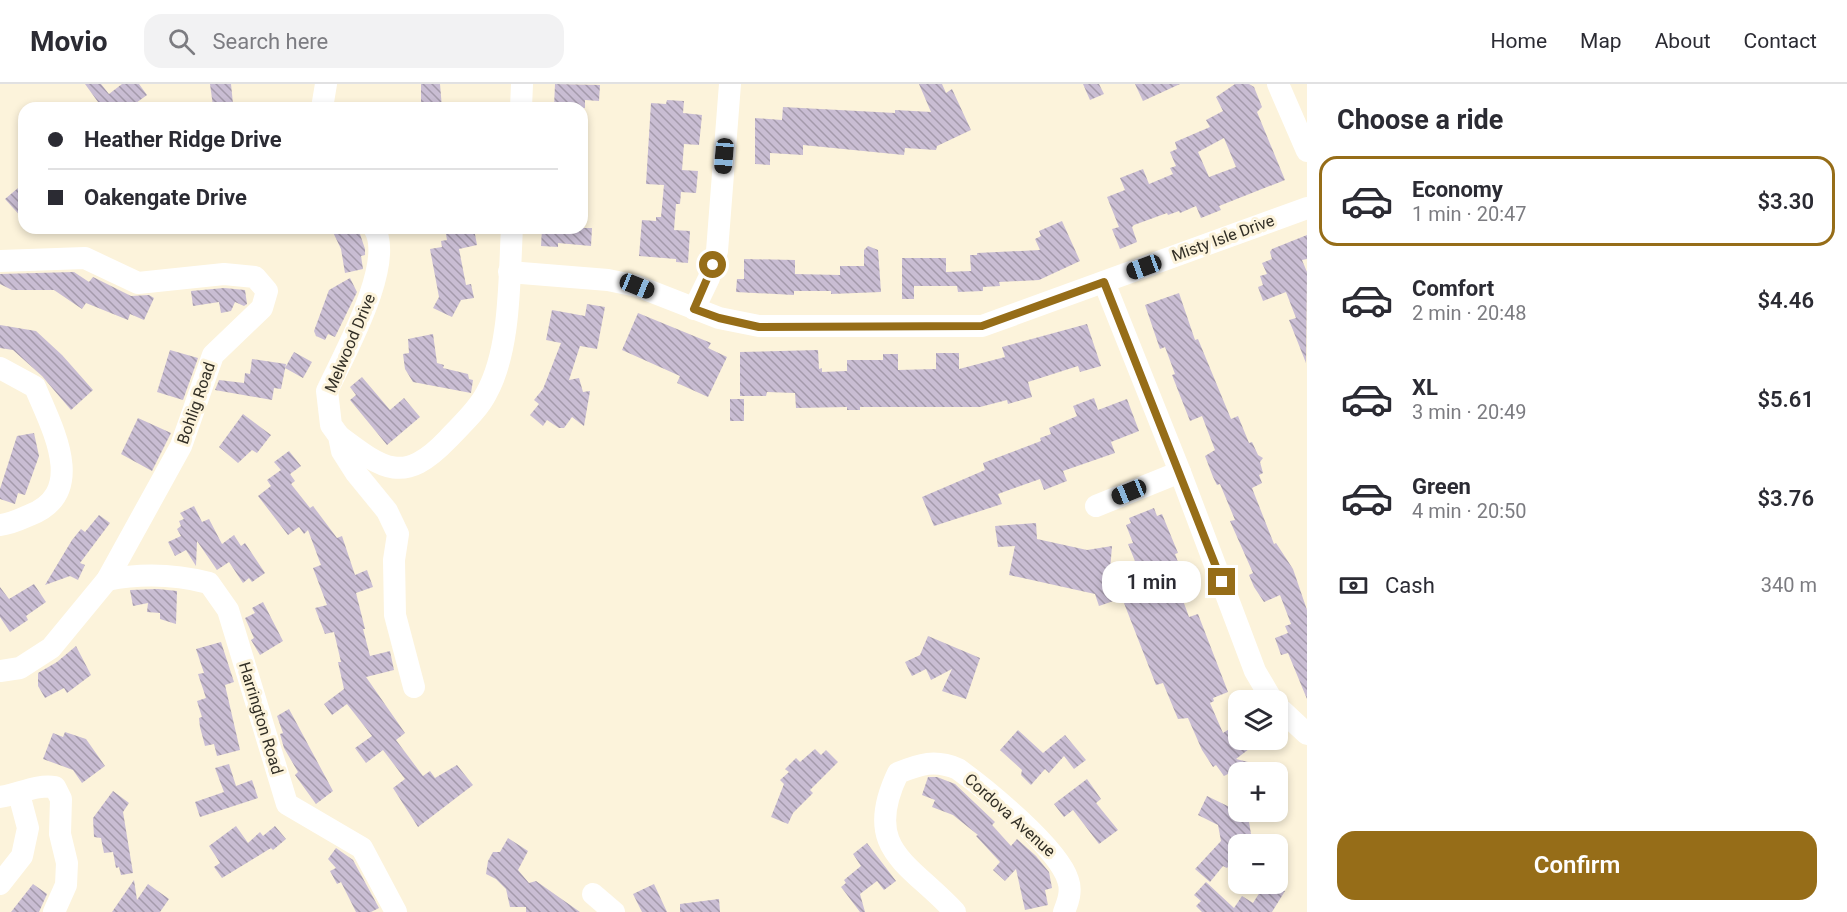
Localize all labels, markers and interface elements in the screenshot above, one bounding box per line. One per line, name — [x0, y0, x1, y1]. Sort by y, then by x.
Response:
search box — [144, 14, 564, 68]
text: Movio — [30, 25, 108, 58]
icon: search — [165, 25, 198, 58]
text: Search here — [213, 29, 328, 54]
text: Home — [1491, 29, 1547, 53]
text: Map — [1580, 29, 1622, 53]
text: About — [1655, 29, 1711, 53]
text: Contact — [1744, 29, 1817, 53]
text: Choose a ride — [1337, 104, 1503, 136]
text: Heather Ridge Drive — [84, 127, 282, 152]
car — [713, 137, 735, 175]
icon: car — [1340, 174, 1394, 228]
text: Economy — [1412, 177, 1503, 202]
text: Oakengate Drive — [84, 185, 247, 210]
text: $3.30 — [1757, 189, 1814, 214]
text: 1 min · 20:47 — [1412, 202, 1527, 226]
street label: Misty Isle Drive — [1169, 211, 1277, 265]
route start — [699, 251, 726, 278]
car — [1124, 252, 1164, 282]
car — [617, 271, 657, 301]
icon: car — [1340, 273, 1394, 327]
text: Comfort — [1412, 276, 1494, 301]
text: $4.46 — [1757, 288, 1814, 313]
street label: Melwood Drive — [321, 291, 379, 395]
text: 2 min · 20:48 — [1412, 301, 1527, 325]
street label: Bohlig Road — [173, 360, 219, 446]
icon: car — [1340, 372, 1394, 426]
text: XL — [1412, 375, 1438, 400]
text: $5.61 — [1757, 387, 1814, 412]
text: 3 min · 20:49 — [1412, 400, 1527, 424]
icon: car — [1340, 471, 1394, 525]
text: Green — [1412, 474, 1471, 499]
car — [1109, 477, 1149, 507]
text: $3.76 — [1757, 486, 1814, 511]
text: 4 min · 20:50 — [1412, 499, 1527, 523]
callout: 1 min — [1102, 561, 1201, 603]
route end — [1208, 568, 1235, 595]
icon: cash — [1337, 569, 1370, 602]
text: 1 min — [1126, 570, 1177, 594]
text: Cash — [1385, 573, 1435, 598]
text: 340 m — [1761, 573, 1817, 597]
street label: Harrington Road — [235, 660, 287, 776]
map controls — [1228, 690, 1288, 894]
button: layers — [1228, 690, 1288, 750]
button: + — [1228, 762, 1288, 822]
street label: Cordova Avenue — [961, 769, 1059, 861]
button: Confirm — [1337, 831, 1817, 900]
button: − — [1228, 834, 1288, 894]

